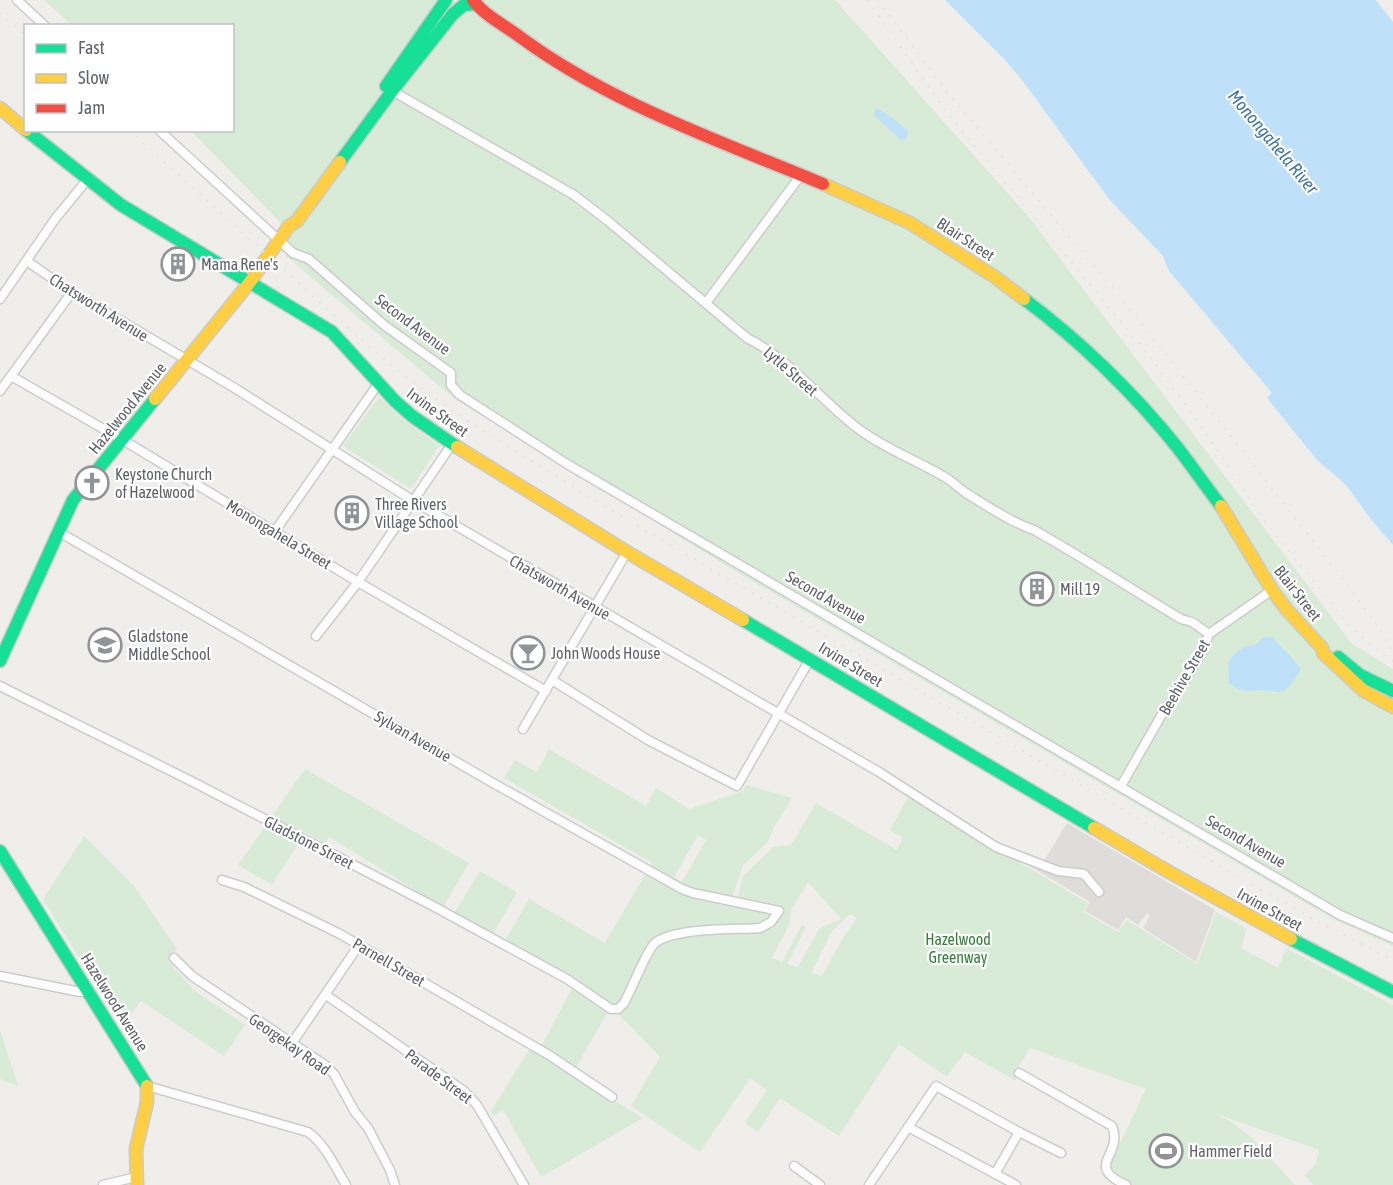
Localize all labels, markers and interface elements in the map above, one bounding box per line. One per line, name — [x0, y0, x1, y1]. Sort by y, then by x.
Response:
legend — [24, 24, 234, 132]
text: Fast — [78, 37, 105, 58]
text: Slow — [78, 67, 109, 88]
water label: Monongahela River — [1224, 86, 1323, 198]
text: Jam — [78, 97, 105, 118]
street label: Blair Street — [934, 214, 998, 264]
building icon: Mama Rene's — [160, 246, 196, 282]
place label: Mama Rene's — [201, 255, 279, 273]
street label: Chatsworth Avenue — [46, 269, 152, 345]
street label: Second Avenue — [372, 290, 454, 358]
street label: Lytle Street — [760, 343, 822, 400]
street label: Hazelwood Avenue — [85, 359, 169, 457]
street label: Irvine Street — [404, 384, 472, 440]
church icon: Keystone Church of Hazelwood — [74, 465, 110, 501]
place label: Keystone Church of Hazelwood — [115, 465, 212, 501]
building icon: Three Rivers Village School — [334, 495, 370, 531]
place label: Three Rivers Village School — [375, 495, 459, 532]
street label: Monongahela Street — [223, 496, 335, 573]
street label: Chatsworth Avenue — [507, 551, 613, 623]
street label: Blair Street — [1271, 562, 1325, 624]
street label: Second Avenue — [783, 567, 869, 627]
building icon: Mill 19 — [1019, 571, 1055, 607]
place label: Mill 19 — [1060, 580, 1100, 598]
school or university icon: Gladstone Middle School — [87, 627, 123, 663]
place label: Gladstone Middle School — [128, 627, 212, 663]
bar icon: John Woods House — [510, 635, 546, 671]
street label: Beehive Street — [1155, 636, 1213, 718]
street label: Irvine Street — [816, 638, 887, 690]
place label: John Woods House — [551, 644, 660, 662]
street label: Sylvan Avenue — [371, 707, 454, 766]
street label: Second Avenue — [1203, 811, 1289, 871]
street label: Gladstone Street — [261, 812, 357, 872]
street label: Irvine Street — [1234, 884, 1306, 934]
park label: Hazelwood Greenway — [925, 930, 991, 967]
street label: Parnell Street — [350, 934, 429, 990]
street label: Hazelwood Avenue — [78, 950, 152, 1054]
street label: Georgekay Road — [245, 1009, 334, 1079]
street label: Parade Street — [402, 1045, 476, 1107]
sports icon: Hammer Field — [1148, 1133, 1184, 1169]
place label: Hammer Field — [1189, 1142, 1272, 1160]

